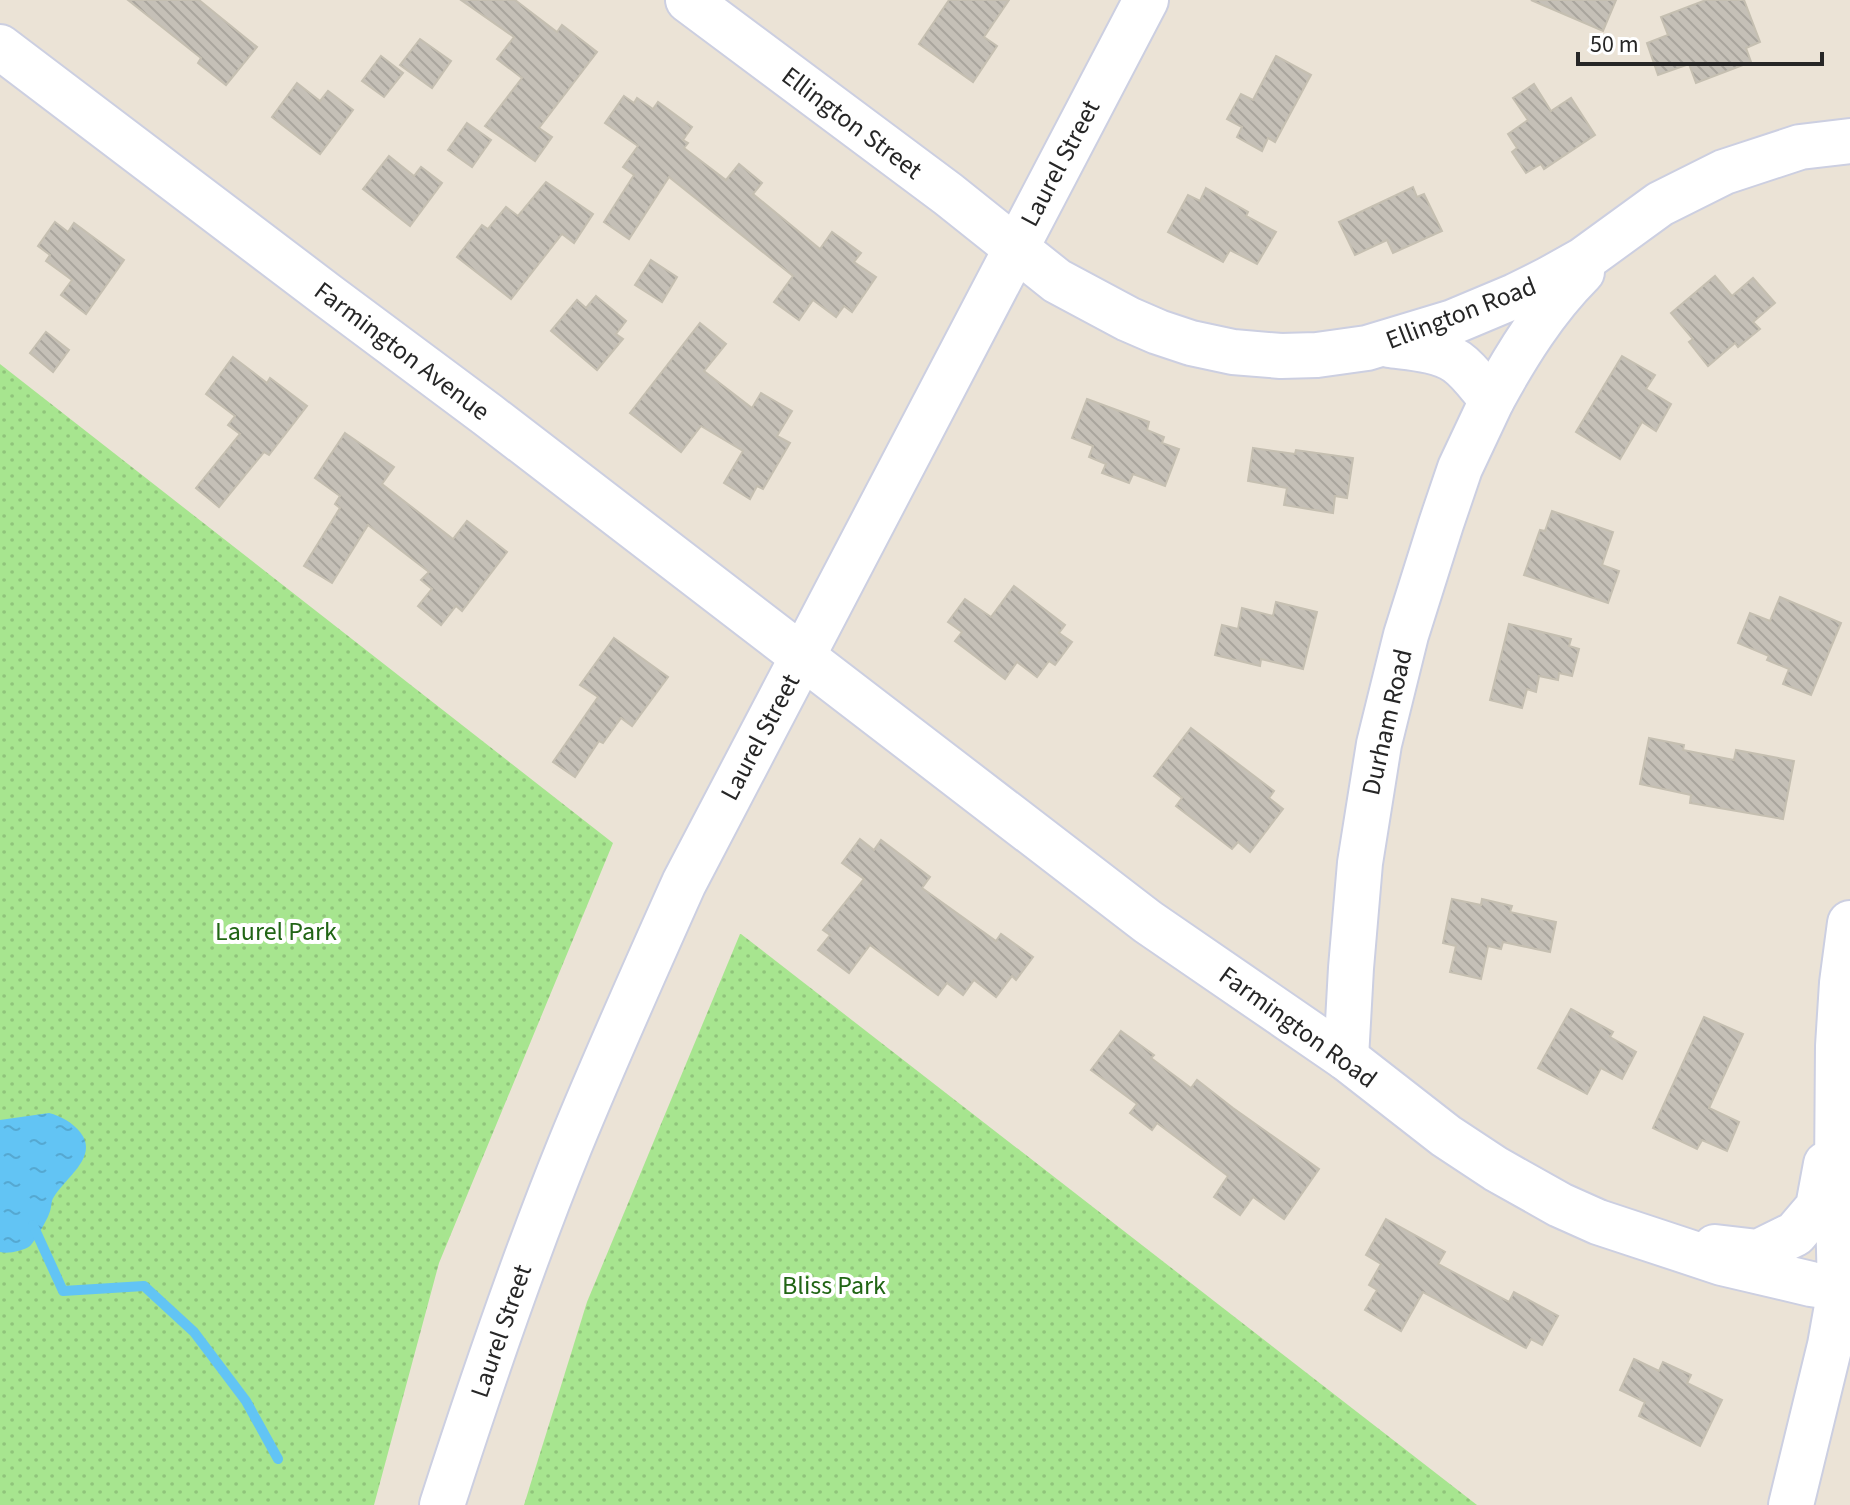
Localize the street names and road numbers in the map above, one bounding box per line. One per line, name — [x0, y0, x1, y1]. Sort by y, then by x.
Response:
street label: Ellington Street — [774, 58, 930, 188]
street label: Laurel Street — [1011, 93, 1109, 233]
street label: Ellington Road — [1380, 267, 1542, 359]
street label: Farmington Avenue — [306, 273, 498, 429]
street label: Durham Road — [1352, 645, 1422, 799]
street label: Laurel Street — [711, 667, 809, 807]
street label: Farmington Road — [1211, 957, 1385, 1097]
street label: Laurel Street — [461, 1259, 541, 1403]

